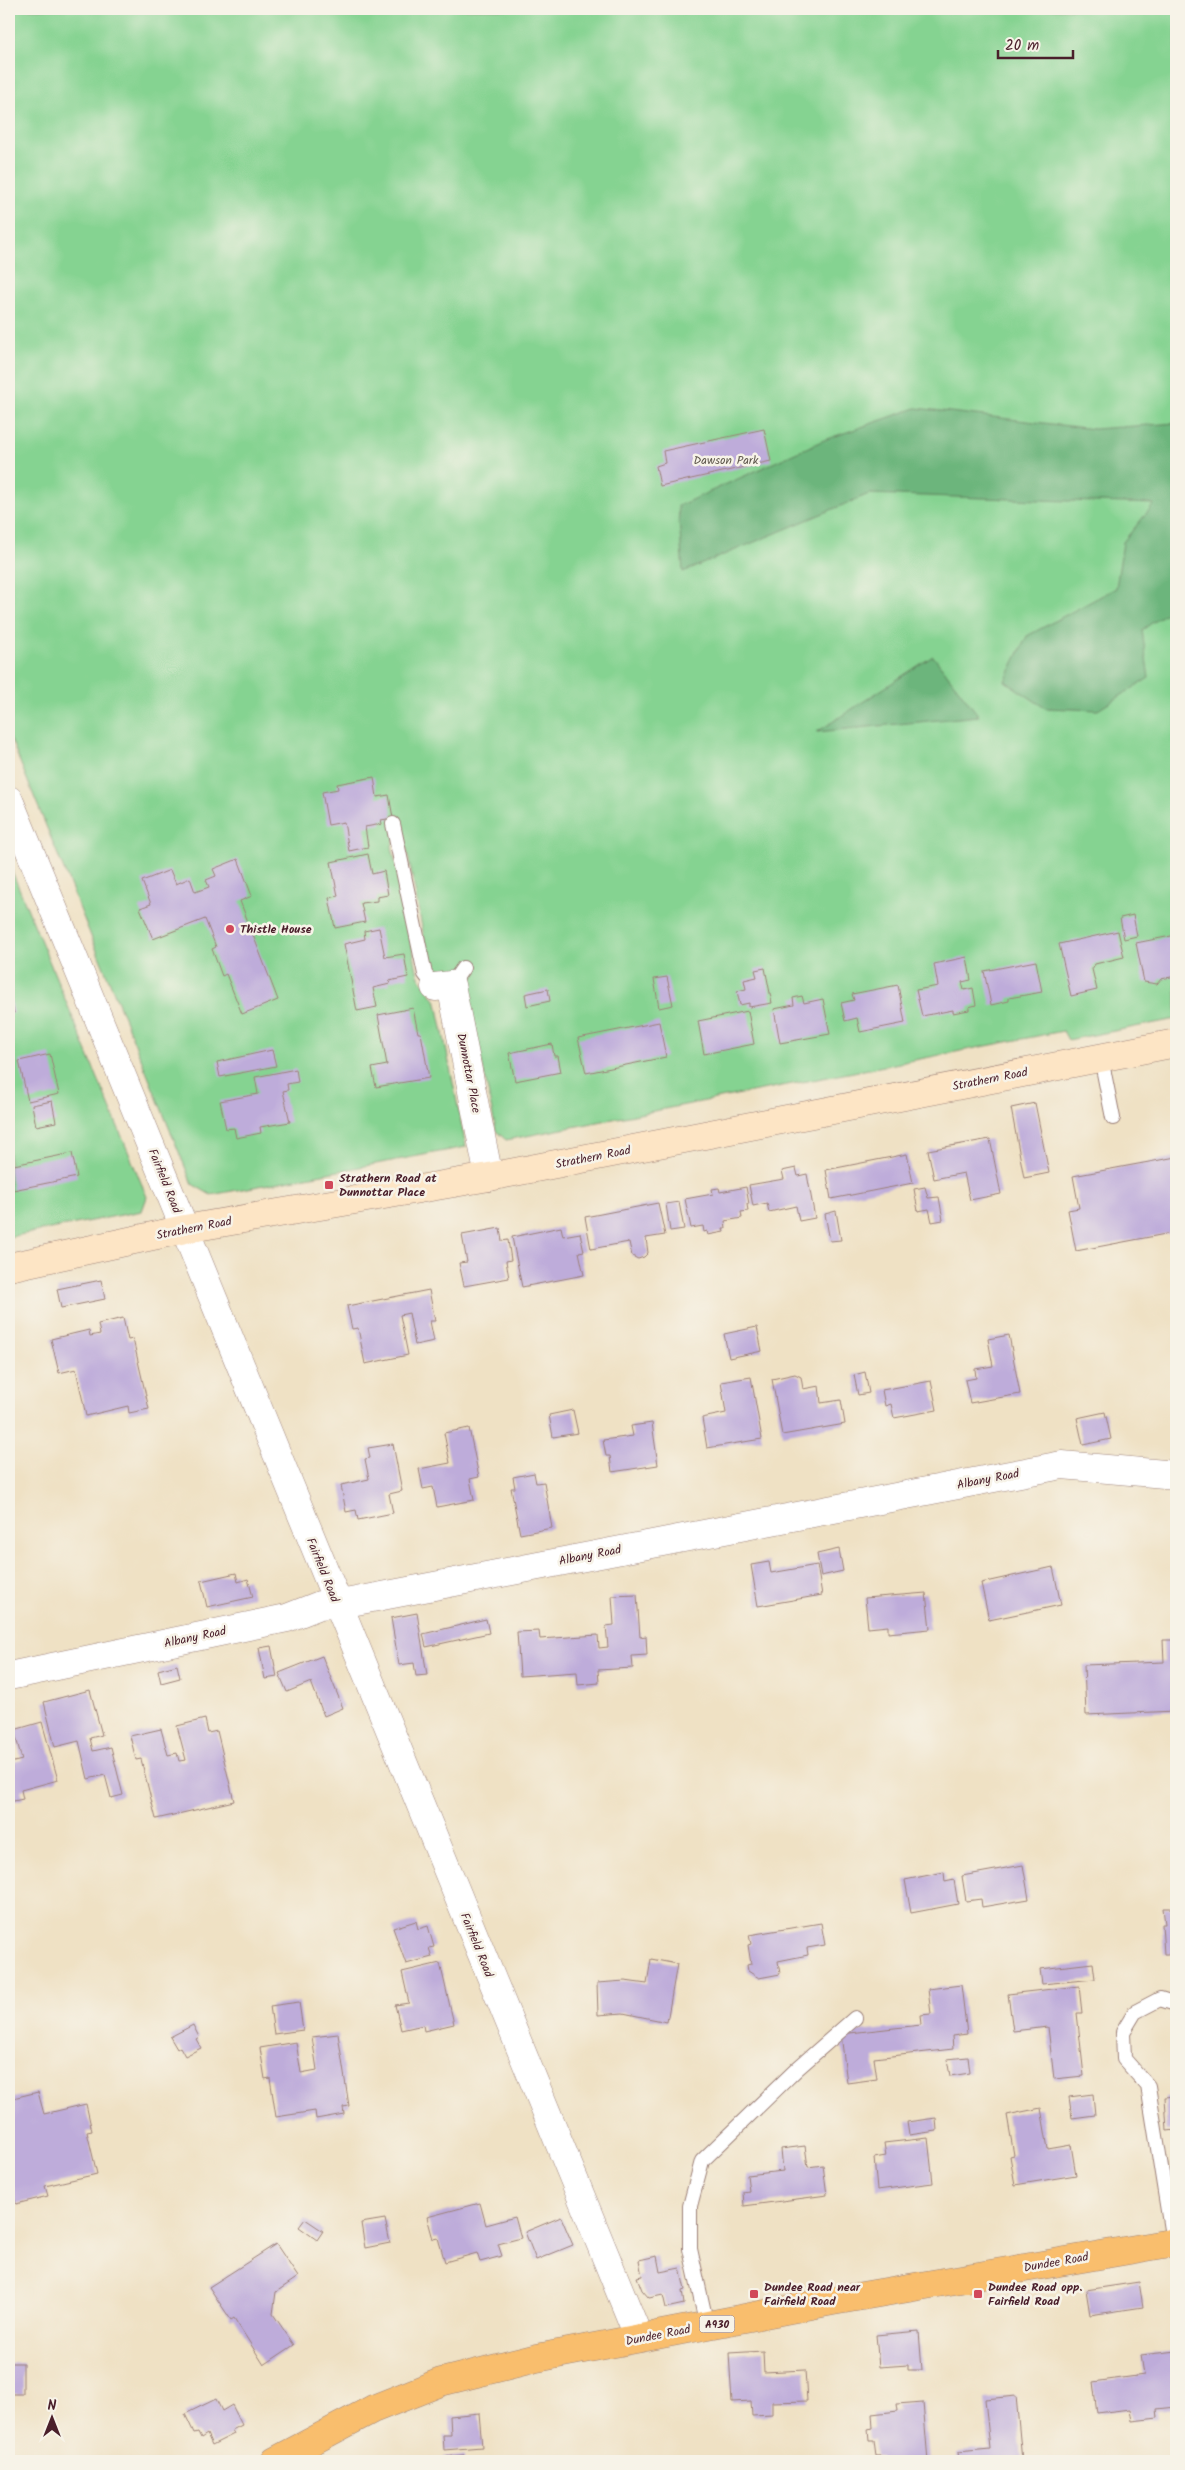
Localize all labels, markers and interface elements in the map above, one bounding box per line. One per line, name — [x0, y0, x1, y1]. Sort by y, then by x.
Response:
scale bar — [998, 28, 1072, 60]
text: 20 m — [1005, 34, 1039, 58]
park label: Dawson Park — [694, 451, 759, 470]
place label: Thistle House — [240, 920, 312, 939]
marker: Thistle House — [224, 923, 236, 935]
street label: Dunnottar Place — [451, 1031, 486, 1115]
street label: Strathern Road — [951, 1063, 1030, 1096]
street label: Strathern Road — [554, 1141, 633, 1174]
street label: Fairfield Road — [143, 1146, 187, 1217]
place label: Strathern Road at Dunnottar Place — [339, 1169, 437, 1202]
marker: Strathern Road at Dunnottar Place — [323, 1179, 335, 1191]
street label: Strathern Road — [155, 1212, 234, 1245]
street label: Albany Road — [955, 1464, 1022, 1495]
street label: Fairfield Road — [301, 1535, 345, 1606]
street label: Albany Road — [557, 1540, 624, 1571]
street label: Albany Road — [162, 1621, 229, 1653]
street label: Fairfield Road — [455, 1910, 499, 1981]
street label: Dundee Road — [1022, 2247, 1091, 2278]
place label: Dundee Road near Fairfield Road — [764, 2278, 861, 2311]
place label: Dundee Road opp. Fairfield Road — [988, 2278, 1083, 2311]
marker: Dundee Road near Fairfield Road — [748, 2288, 760, 2300]
marker: Dundee Road opp. Fairfield Road — [972, 2288, 984, 2300]
road number: A930 — [700, 2316, 734, 2332]
street label: Dundee Road — [624, 2320, 693, 2351]
north arrow — [28, 2392, 78, 2442]
text: N — [48, 2395, 57, 2417]

